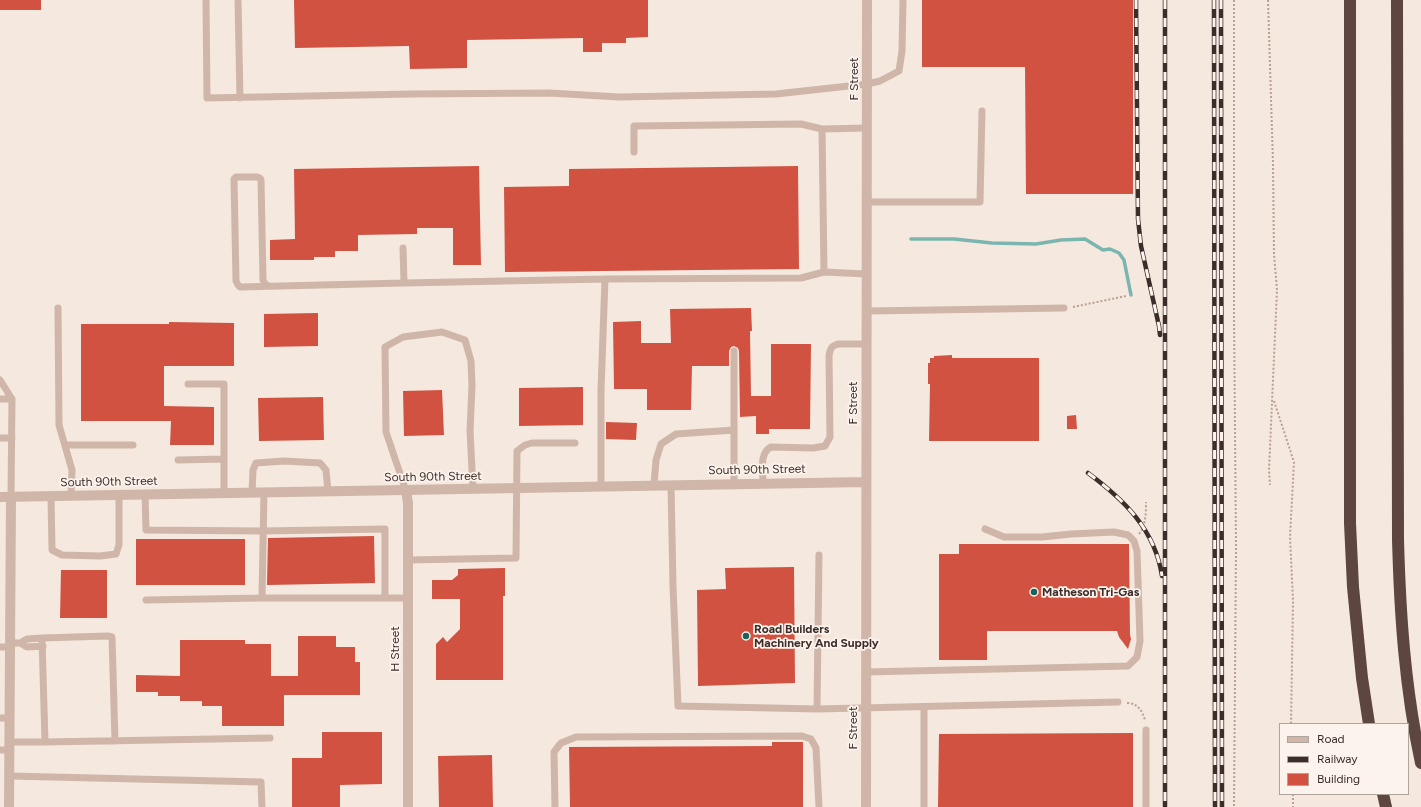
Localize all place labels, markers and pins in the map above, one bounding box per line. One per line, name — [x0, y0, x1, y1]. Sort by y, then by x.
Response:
place label: Matheson Tri-Gas — [1042, 585, 1139, 599]
marker: Matheson Tri-Gas — [1029, 587, 1039, 597]
place label: Road Builders Machinery And Supply — [754, 622, 879, 650]
marker: Road Builders Machinery And Supply — [741, 631, 751, 641]

